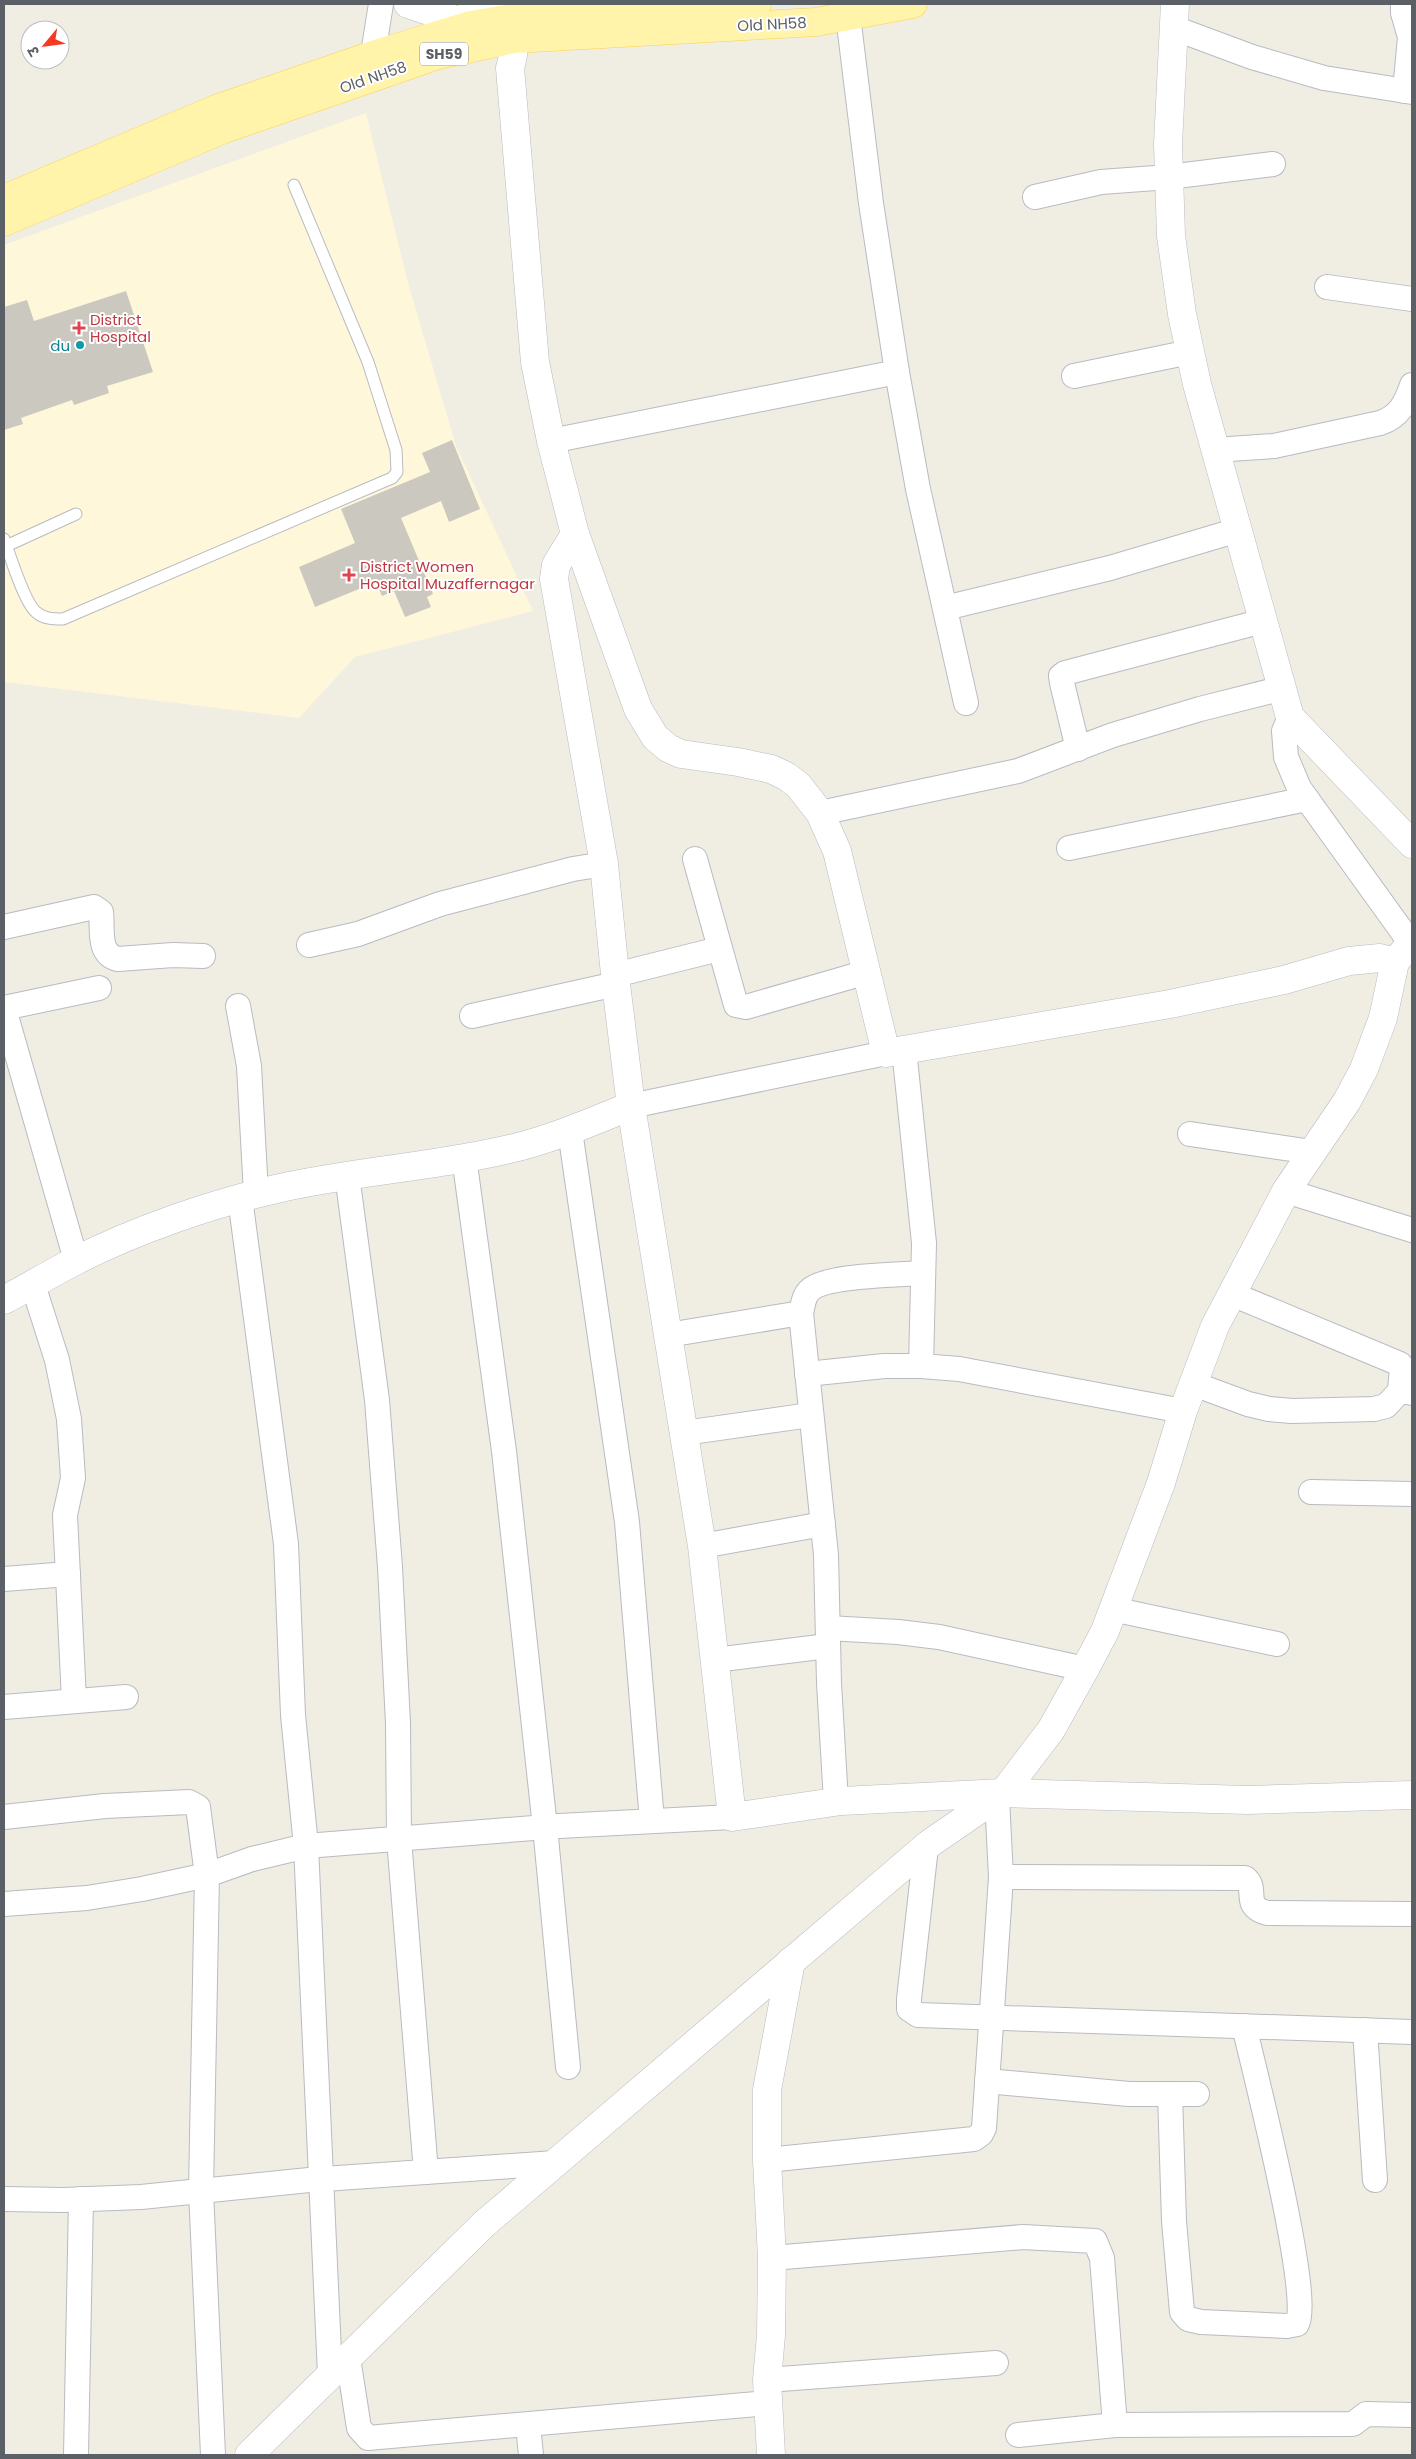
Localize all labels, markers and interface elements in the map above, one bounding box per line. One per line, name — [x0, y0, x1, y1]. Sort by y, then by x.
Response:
street label: Old NH58 — [737, 12, 807, 36]
north arrow — [20, 20, 70, 70]
text: उ — [22, 42, 45, 60]
road number: SH59 — [420, 42, 468, 66]
street label: Old NH58 — [337, 56, 409, 98]
place label: District Hospital — [90, 309, 151, 347]
marker: District Hospital — [72, 321, 86, 335]
place label: du — [50, 335, 70, 356]
marker: du — [74, 339, 86, 351]
place label: District Women Hospital Muzaffernagar — [360, 556, 535, 594]
marker: District Women Hospital Muzaffernagar — [342, 568, 356, 582]

